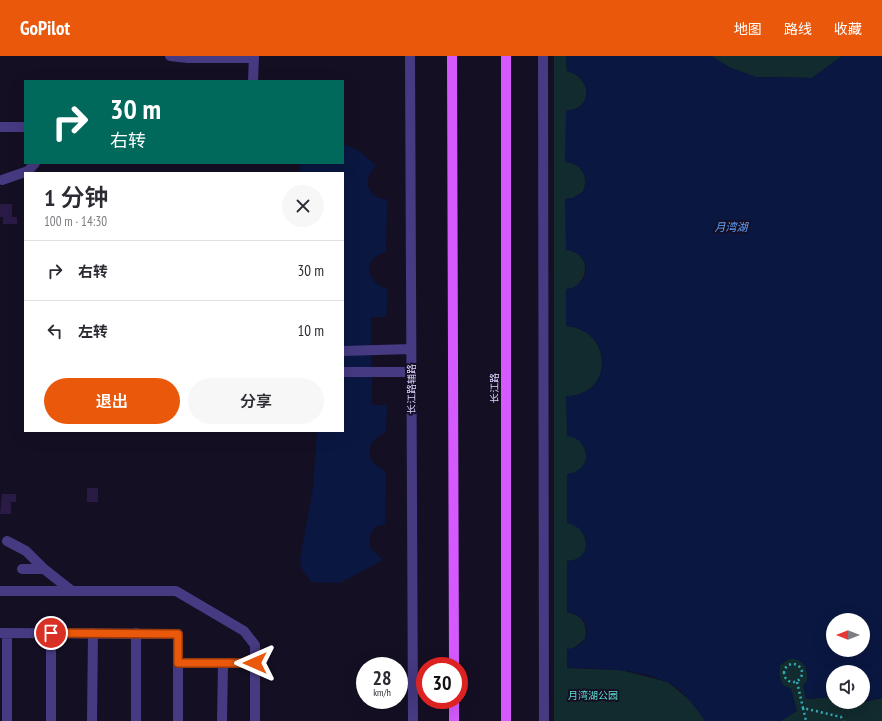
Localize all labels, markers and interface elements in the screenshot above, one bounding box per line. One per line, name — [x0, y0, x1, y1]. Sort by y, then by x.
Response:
text: GoPilot — [20, 16, 70, 40]
text: 地图 — [734, 20, 762, 38]
text: 路线 — [784, 20, 812, 38]
text: 收藏 — [834, 20, 862, 38]
text: 30 m — [110, 90, 161, 127]
icon: right — [44, 96, 96, 148]
text: 右转 — [110, 129, 146, 152]
text: 1 分钟 — [44, 182, 108, 213]
button: close — [282, 185, 324, 227]
text: 100 m · 14:30 — [44, 213, 107, 230]
water label: 月湾湖 — [715, 220, 749, 234]
icon: right — [44, 260, 66, 282]
text: 30 m — [298, 261, 324, 280]
text: 右转 — [78, 262, 108, 281]
icon: left — [44, 320, 66, 342]
text: 10 m — [298, 321, 324, 340]
text: 左转 — [78, 322, 108, 341]
street label: 长江路辅路 — [405, 364, 418, 414]
street label: 长江路 — [488, 373, 501, 403]
button: 退出 — [44, 378, 180, 424]
button: 分享 — [188, 378, 324, 424]
north arrow — [826, 613, 870, 657]
map controls — [826, 613, 870, 709]
pin — [34, 616, 68, 650]
icon: arrive — [40, 622, 62, 644]
position arrow — [234, 642, 276, 684]
speed limit sign: 30 — [416, 657, 468, 709]
text: 28 — [372, 665, 392, 691]
button: sound — [826, 665, 870, 709]
text: km/h — [373, 686, 391, 699]
park label: 月湾湖公园 — [568, 689, 618, 702]

